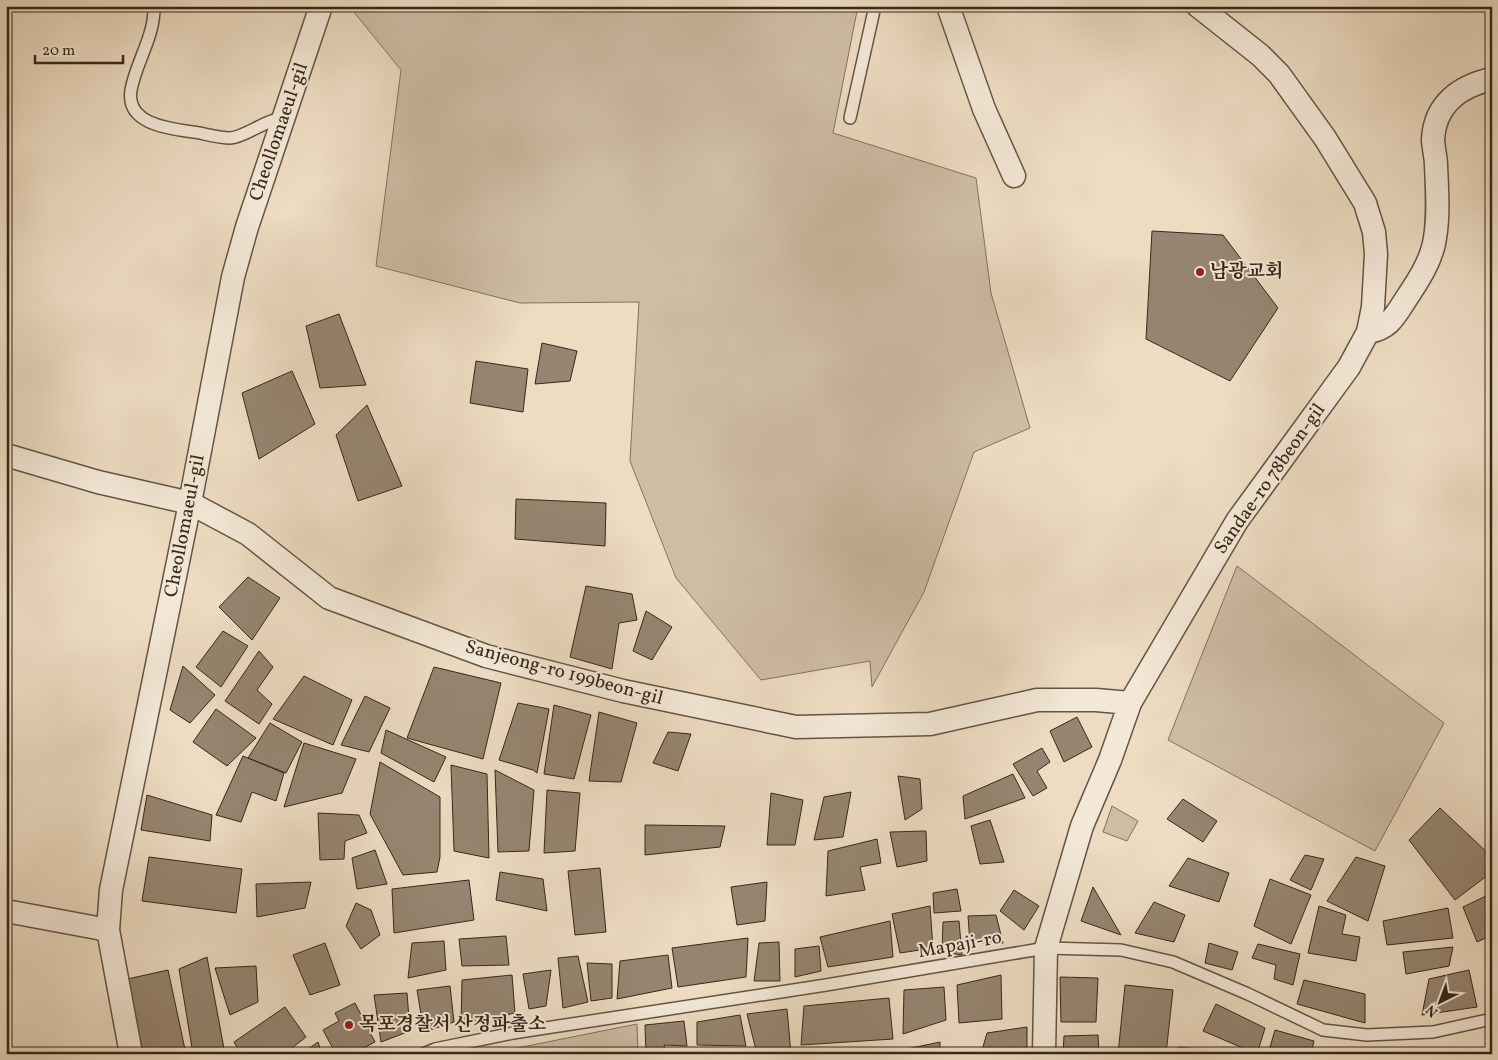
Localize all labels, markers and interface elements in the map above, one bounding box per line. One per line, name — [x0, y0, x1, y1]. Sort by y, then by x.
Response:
scale bar — [35, 32, 122, 64]
text: 20 m — [42, 41, 75, 62]
street label: Cheollomaeul-gil — [243, 59, 315, 205]
place label: 남광교회 — [1210, 259, 1283, 285]
marker: 남광교회 — [1194, 266, 1206, 278]
street label: Sandae-ro 78beon-gil — [1208, 398, 1332, 560]
street label: Cheollomaeul-gil — [158, 452, 212, 600]
street label: Sanjeong-ro 199beon-gil — [462, 634, 666, 712]
street label: Mapaji-ro — [916, 925, 1004, 965]
north arrow — [1416, 978, 1466, 1028]
text: N — [1422, 1000, 1442, 1021]
place label: 목포경찰서 산정파출소 — [359, 1012, 546, 1038]
marker: 목포경찰서 산정파출소 — [343, 1019, 355, 1031]

